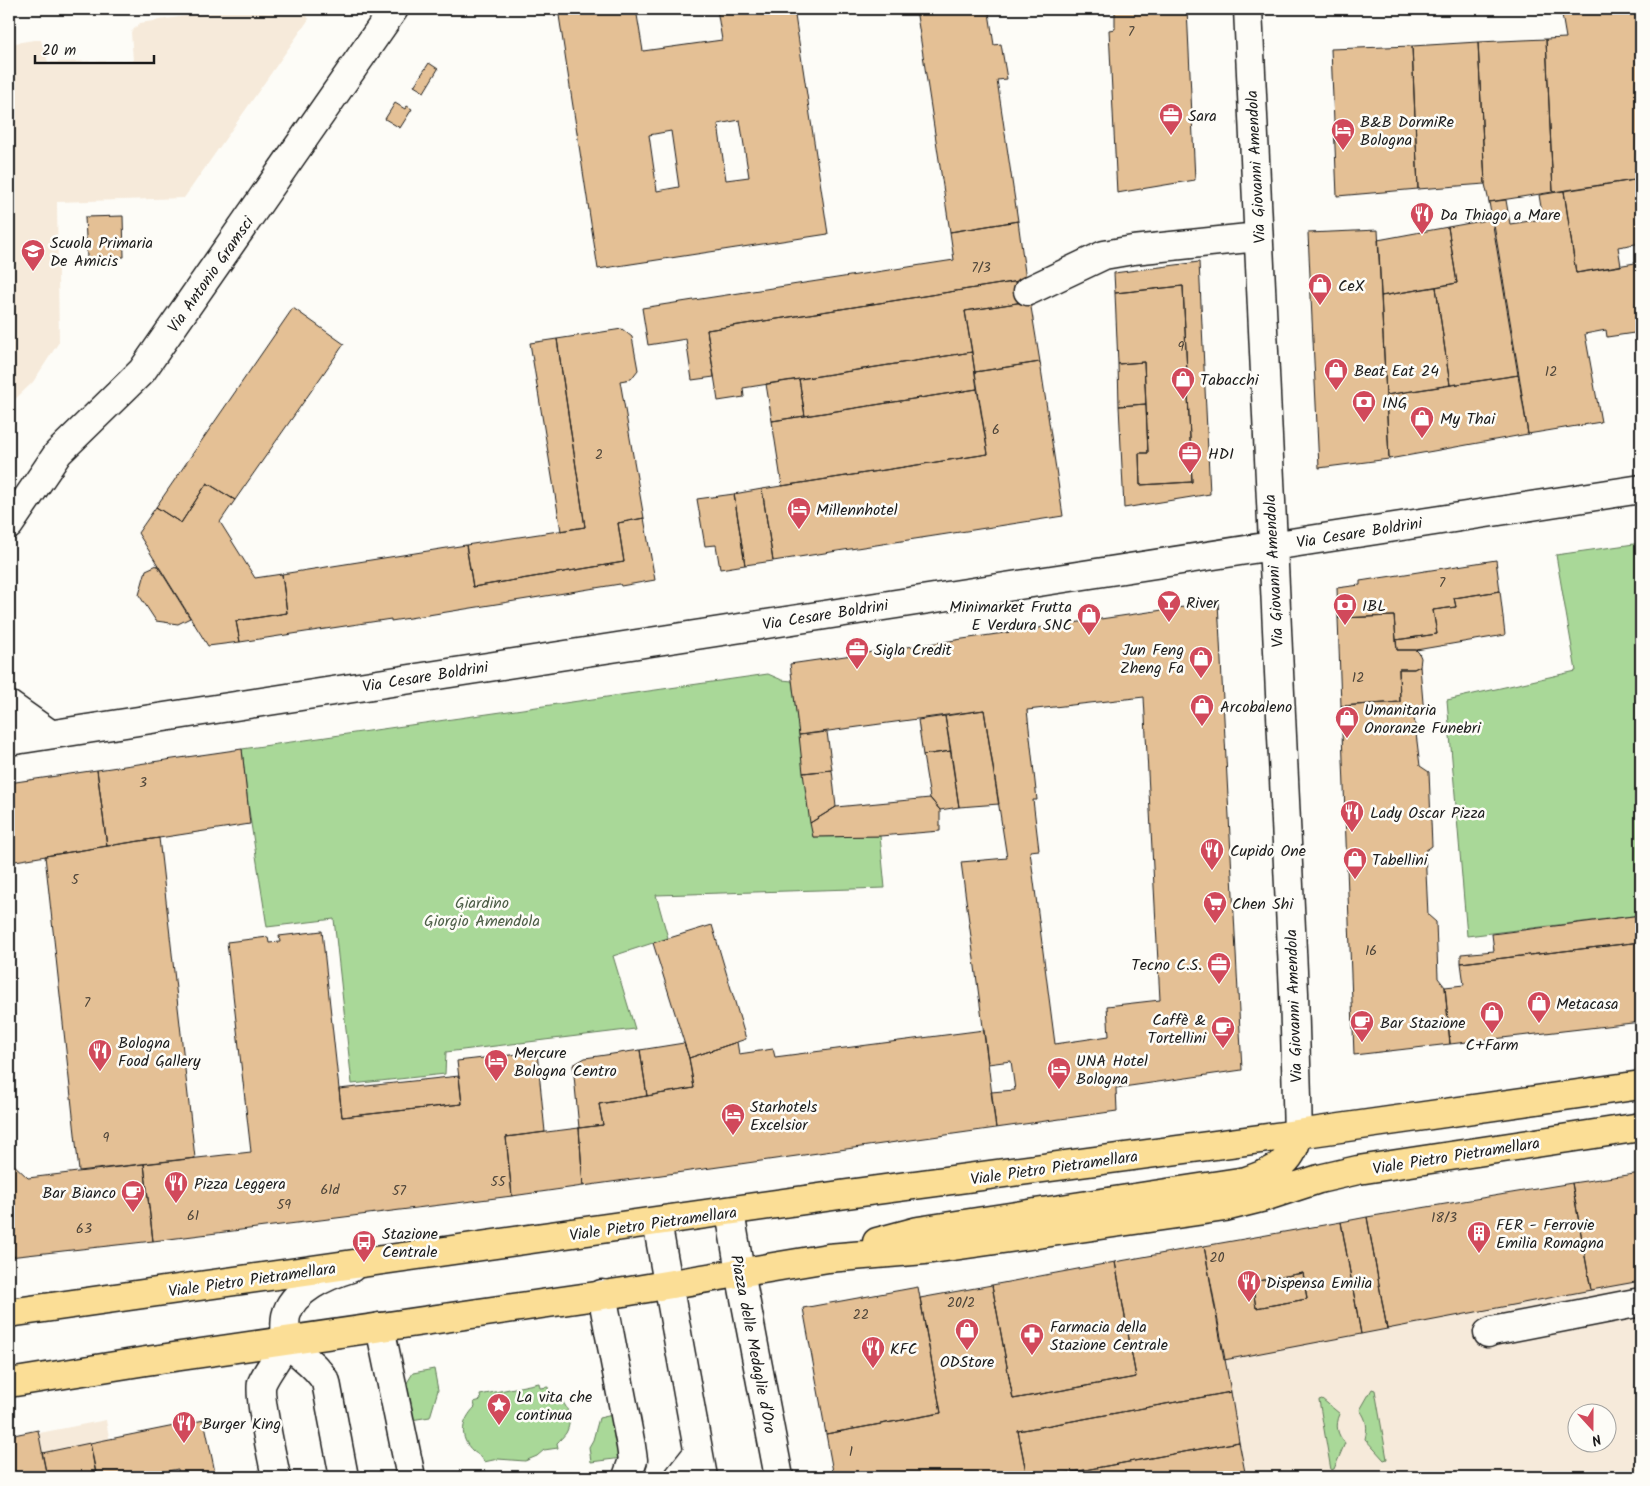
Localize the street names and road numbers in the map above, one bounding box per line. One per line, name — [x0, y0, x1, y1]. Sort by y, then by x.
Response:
street label: Via Giovanni Amendola — [1240, 90, 1273, 244]
street label: Via Antonio Gramsci — [162, 211, 261, 338]
street label: Via Giovanni Amendola — [1258, 494, 1291, 648]
street label: Via Cesare Boldrini — [1295, 511, 1425, 556]
street label: Via Cesare Boldrini — [761, 593, 891, 638]
street label: Via Cesare Boldrini — [361, 655, 491, 700]
street label: Via Giovanni Amendola — [1279, 929, 1310, 1083]
street label: Viale Pietro Pietramellara — [1371, 1131, 1542, 1182]
street label: Viale Pietro Pietramellara — [969, 1144, 1140, 1193]
street label: Viale Pietro Pietramellara — [568, 1200, 739, 1249]
street label: Piazza delle Medaglie d'Oro — [723, 1253, 782, 1436]
street label: Viale Pietro Pietramellara — [167, 1256, 338, 1305]

